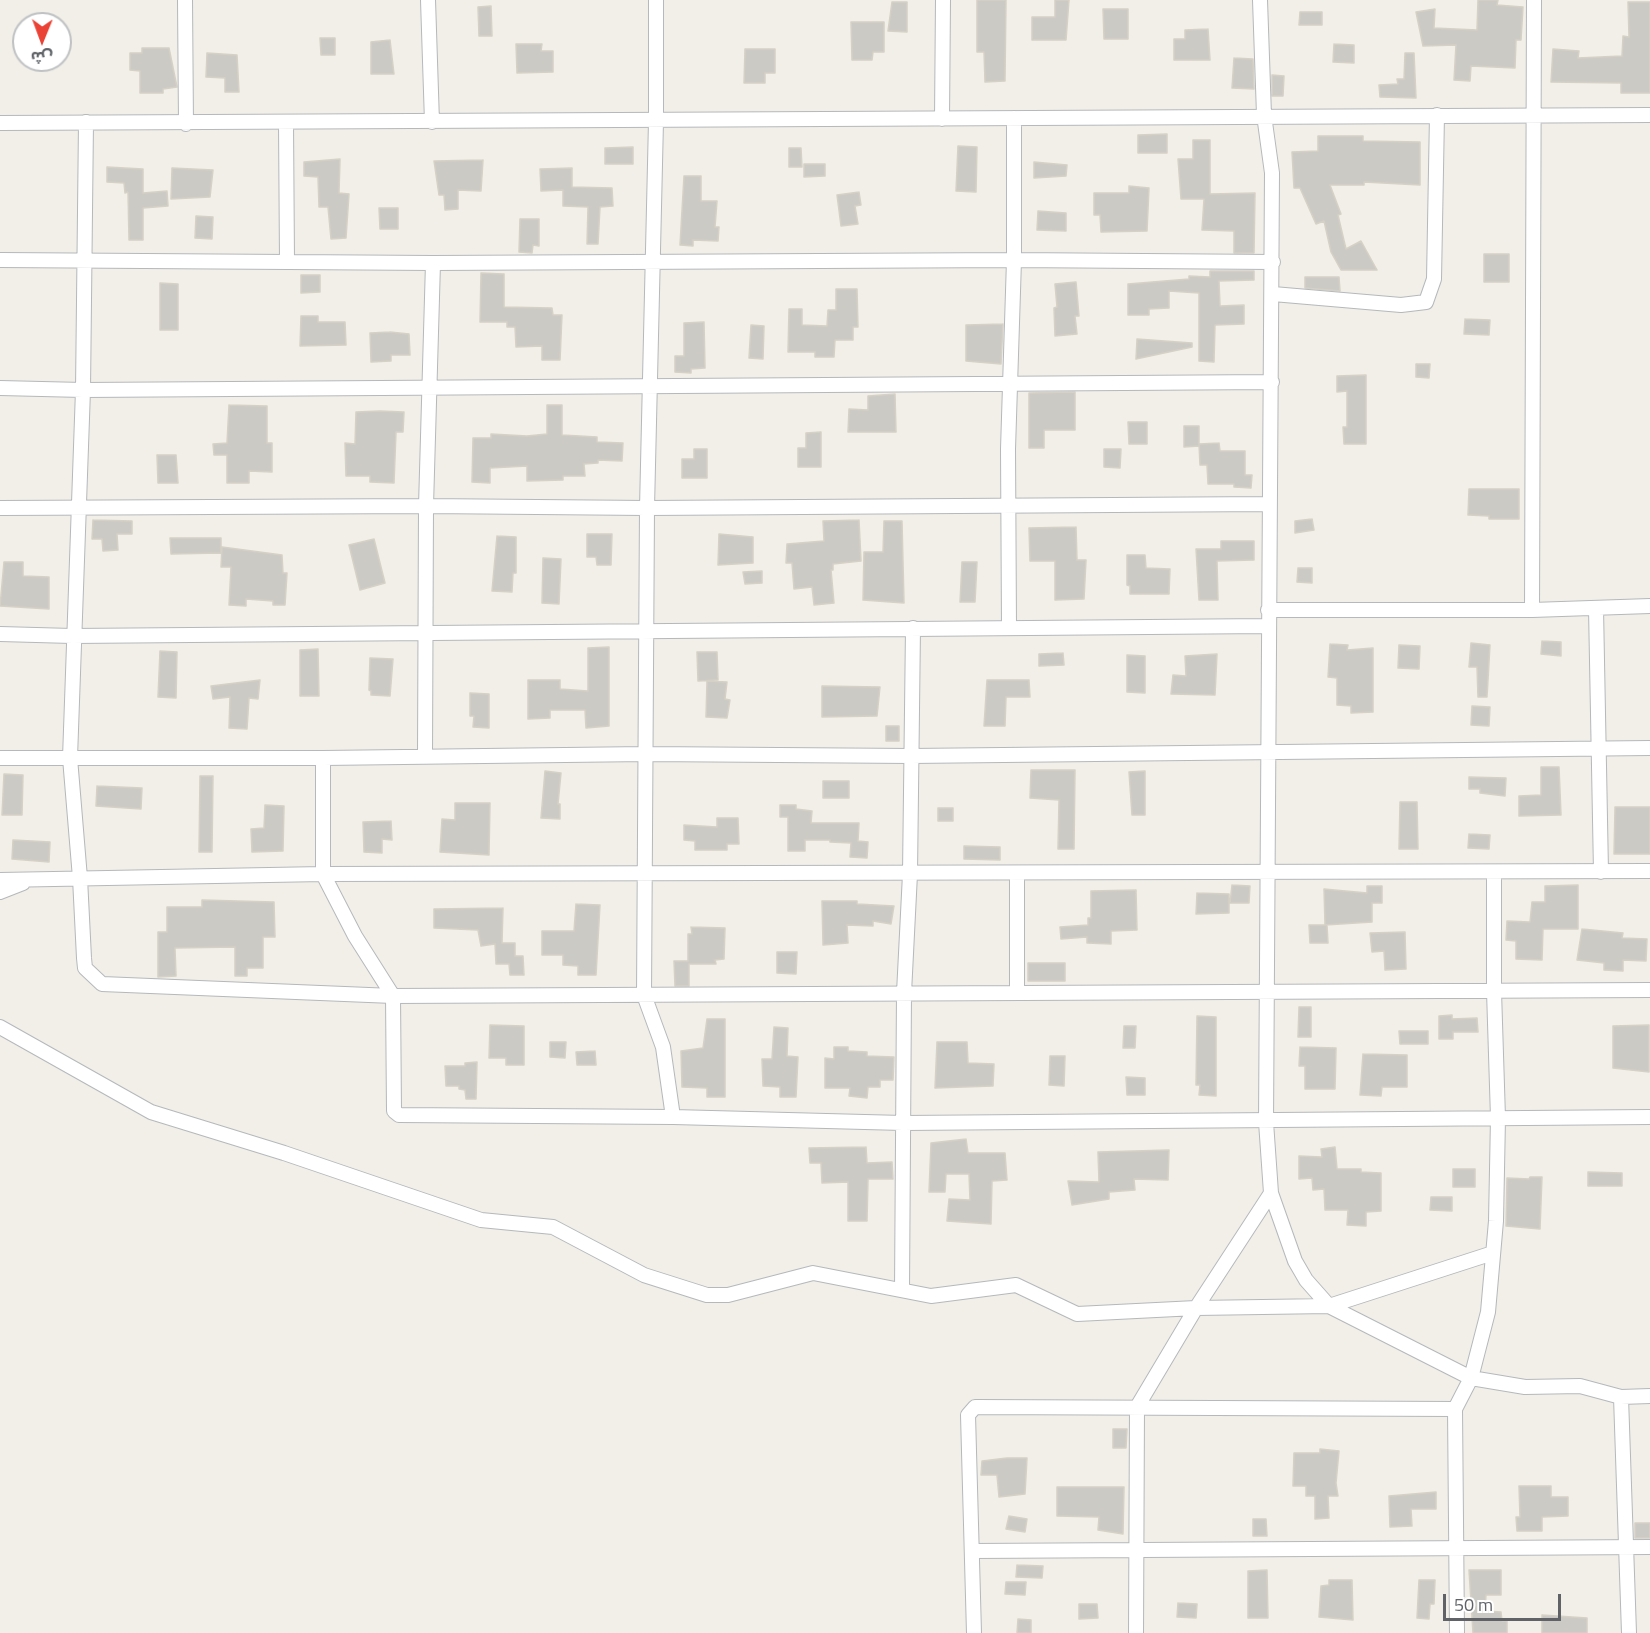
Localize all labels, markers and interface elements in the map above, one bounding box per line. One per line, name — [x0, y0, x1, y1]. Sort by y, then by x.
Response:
north arrow — [12, 12, 72, 72]
text: ش — [31, 46, 53, 70]
scale bar — [1446, 1582, 1564, 1620]
text: 50 m — [1454, 1591, 1493, 1618]

